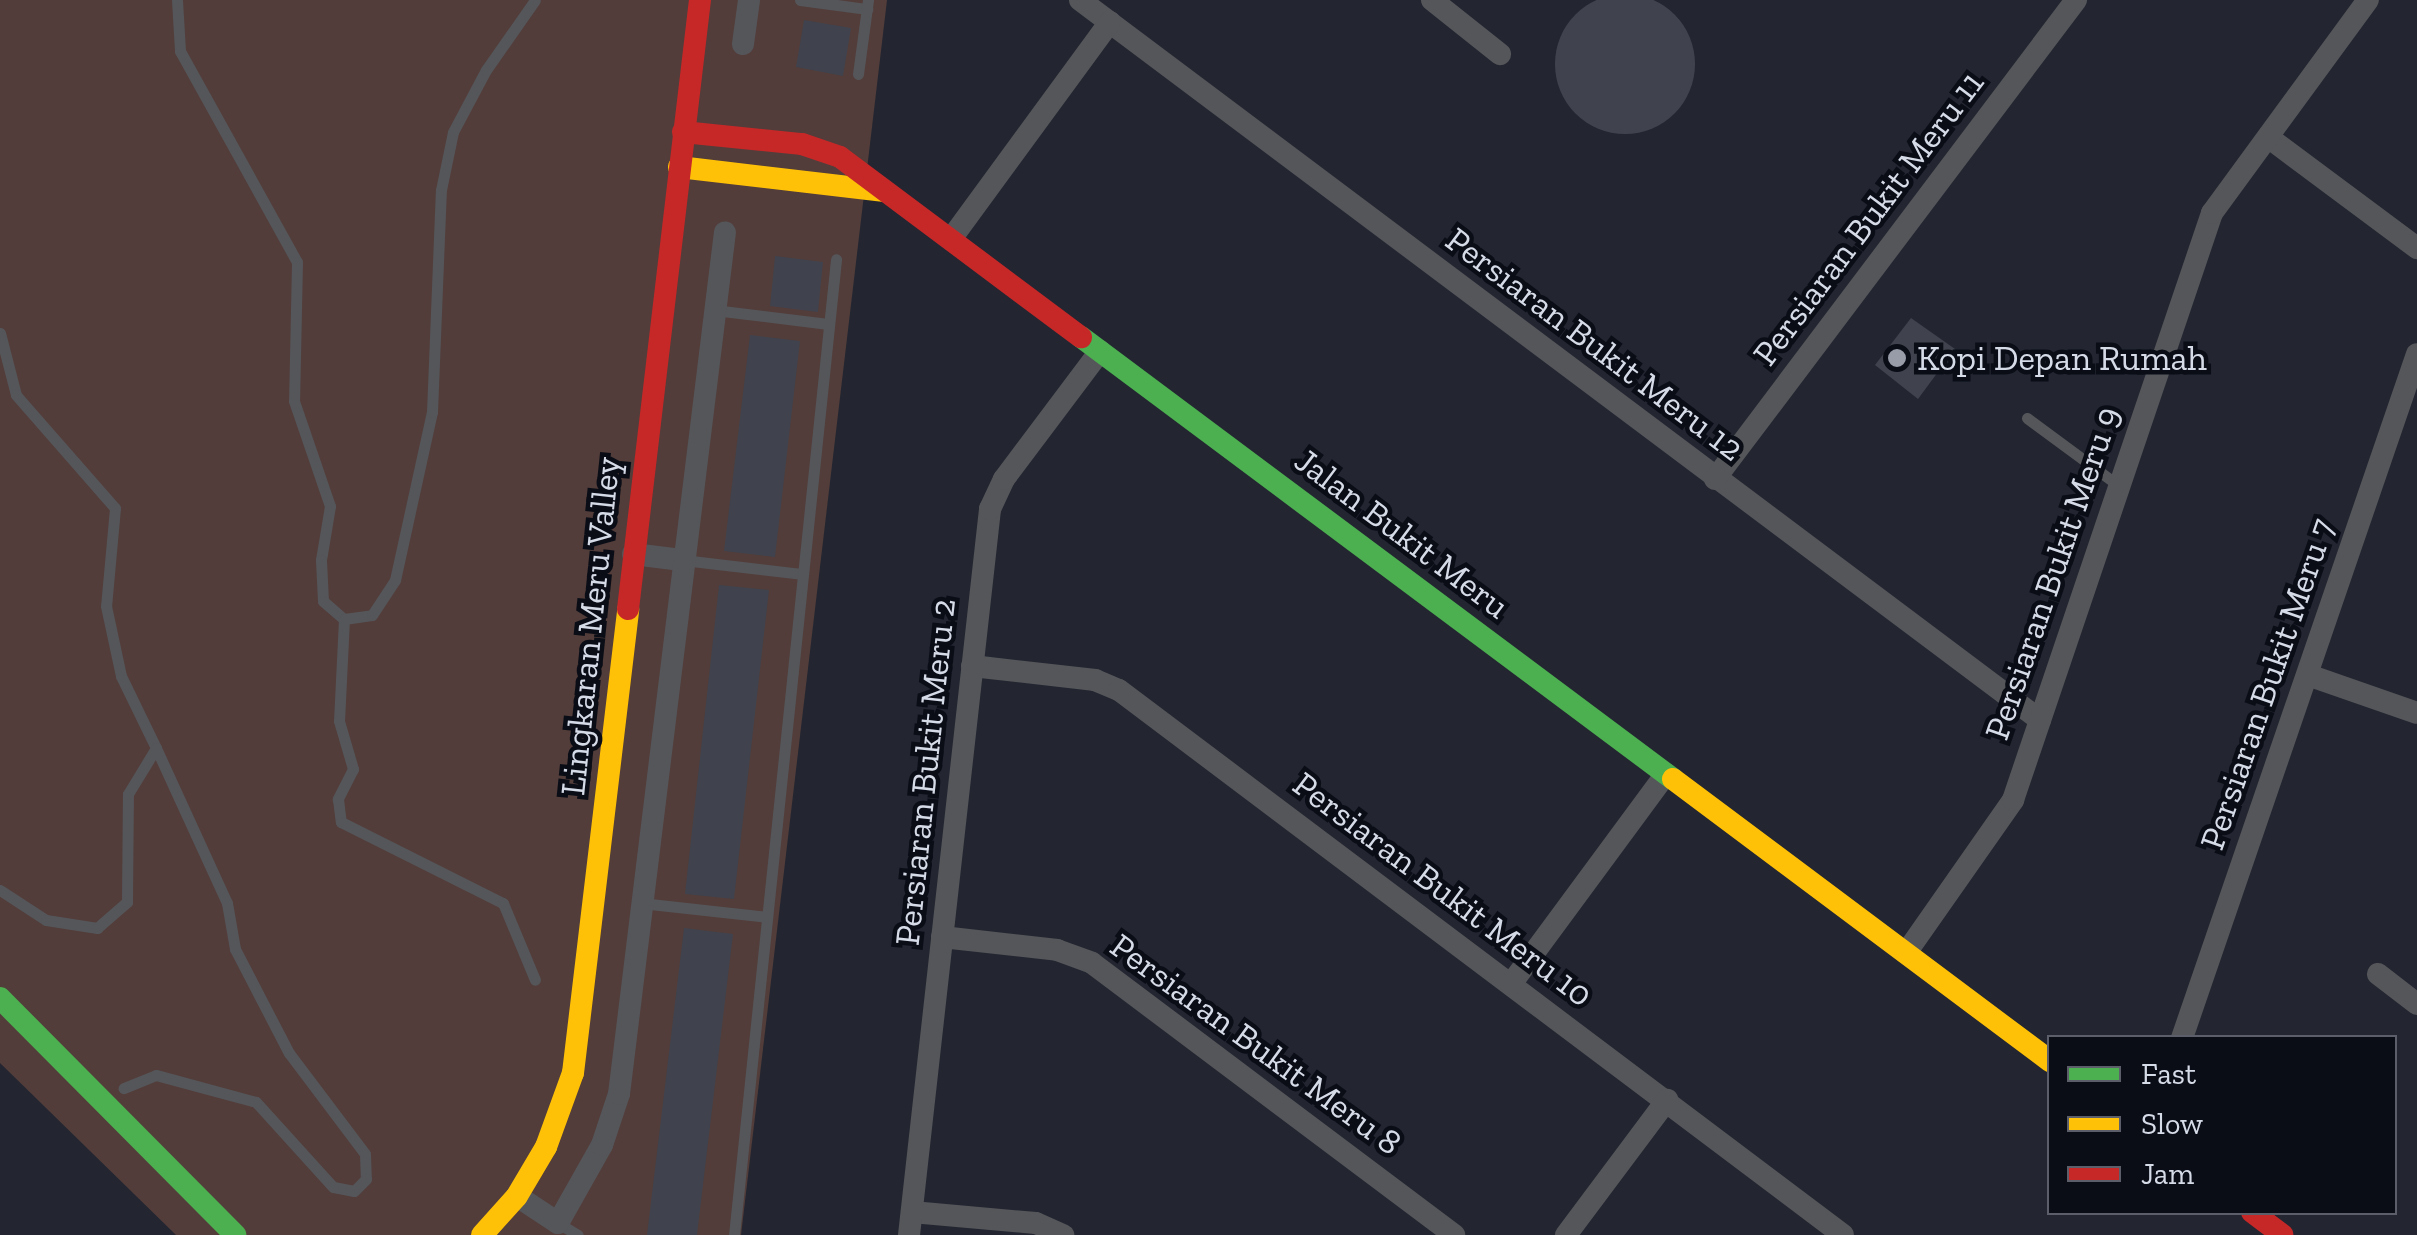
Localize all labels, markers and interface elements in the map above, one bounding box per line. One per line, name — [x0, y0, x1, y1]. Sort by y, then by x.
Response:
street label: Persiaran Bukit Meru 11 — [1744, 63, 1992, 373]
street label: Persiaran Bukit Meru 12 — [1438, 218, 1752, 470]
place label: Kopi Depan Rumah — [1917, 337, 2207, 379]
marker: Kopi Depan Rumah — [1886, 347, 1908, 369]
street label: Persiaran Bukit Meru 9 — [1975, 401, 2129, 745]
street label: Jalan Bukit Meru — [1287, 439, 1517, 627]
street label: Lingkaran Meru Valley — [551, 454, 629, 798]
street label: Persiaran Bukit Meru 7 — [2191, 513, 2343, 855]
street label: Persiaran Bukit Meru 2 — [886, 596, 964, 948]
street label: Persiaran Bukit Meru 10 — [1285, 763, 1601, 1015]
street label: Persiaran Bukit Meru 8 — [1102, 924, 1410, 1164]
legend — [2047, 1035, 2397, 1215]
text: Fast — [2141, 1056, 2196, 1092]
text: Slow — [2141, 1106, 2203, 1142]
text: Jam — [2141, 1156, 2194, 1192]

